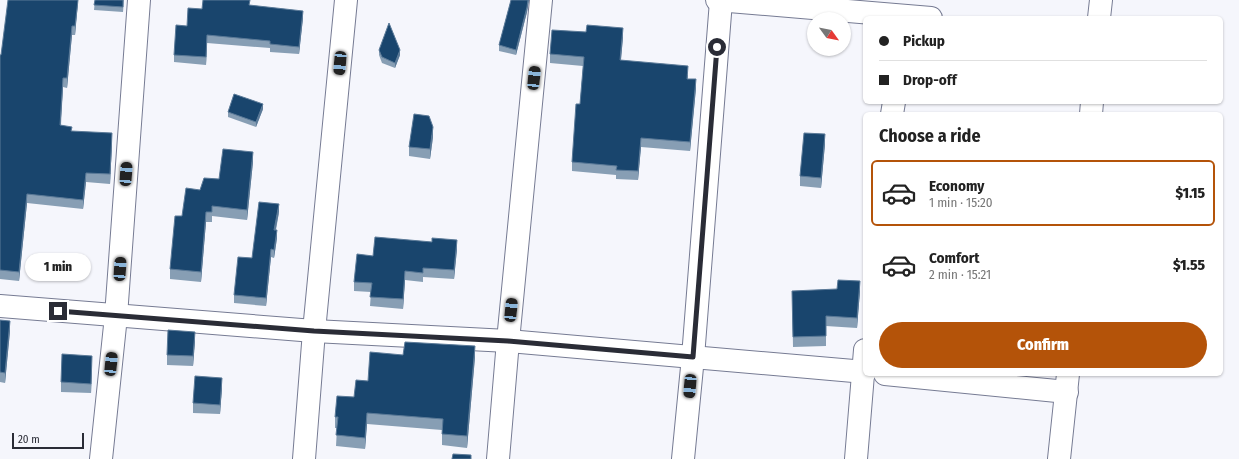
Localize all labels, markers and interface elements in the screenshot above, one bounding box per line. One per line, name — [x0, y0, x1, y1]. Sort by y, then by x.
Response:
north arrow — [807, 12, 851, 56]
map controls — [807, 12, 851, 56]
text: Pickup — [903, 32, 945, 50]
route start — [708, 38, 726, 56]
car — [333, 51, 347, 75]
car — [527, 65, 541, 91]
text: Drop-off — [903, 71, 957, 89]
text: Choose a ride — [879, 125, 981, 147]
car — [119, 162, 133, 186]
icon: car — [881, 175, 917, 211]
text: Economy — [929, 177, 984, 195]
text: $1.15 — [1176, 184, 1205, 202]
text: 1 min · 15:20 — [929, 195, 992, 210]
icon: car — [881, 247, 917, 283]
text: Comfort — [929, 249, 980, 267]
callout: 1 min — [25, 253, 91, 281]
text: $1.55 — [1173, 256, 1205, 274]
car — [113, 257, 127, 281]
text: 1 min — [44, 259, 72, 274]
text: 2 min · 15:21 — [929, 267, 991, 282]
car — [504, 297, 518, 323]
route end — [49, 302, 67, 320]
button: Confirm — [879, 322, 1207, 368]
car — [104, 351, 118, 377]
car — [683, 374, 697, 398]
scale bar — [12, 431, 84, 450]
text: 20 m — [18, 433, 40, 446]

